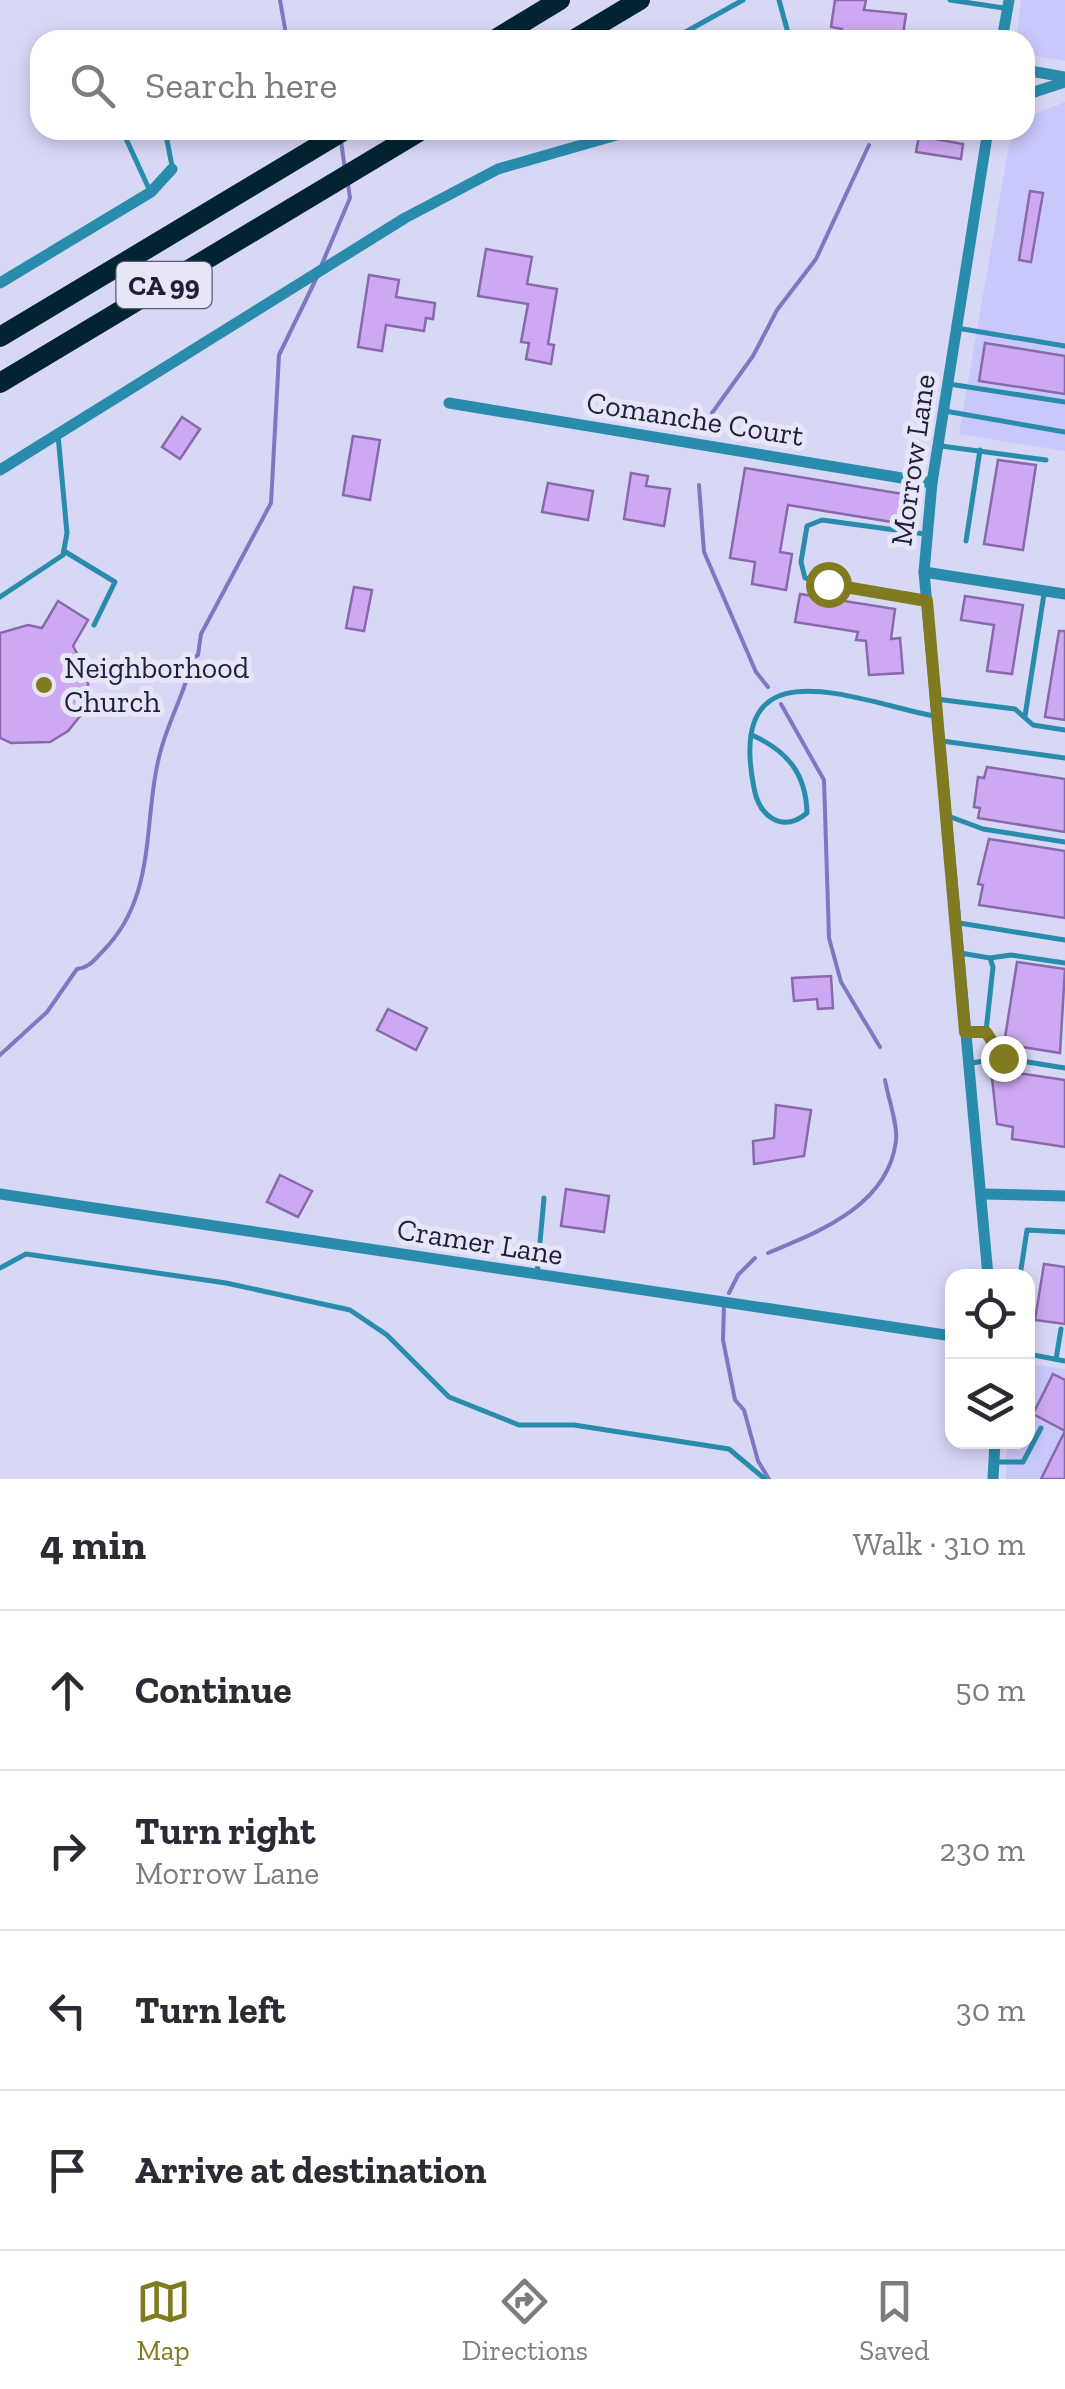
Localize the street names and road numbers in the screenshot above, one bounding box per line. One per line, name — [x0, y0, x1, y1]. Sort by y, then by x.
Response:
road number: CA 99 — [116, 262, 212, 308]
street label: Morrow Lane — [883, 372, 943, 548]
street label: Comanche Court — [584, 384, 806, 454]
street label: Cramer Lane — [394, 1211, 566, 1273]

